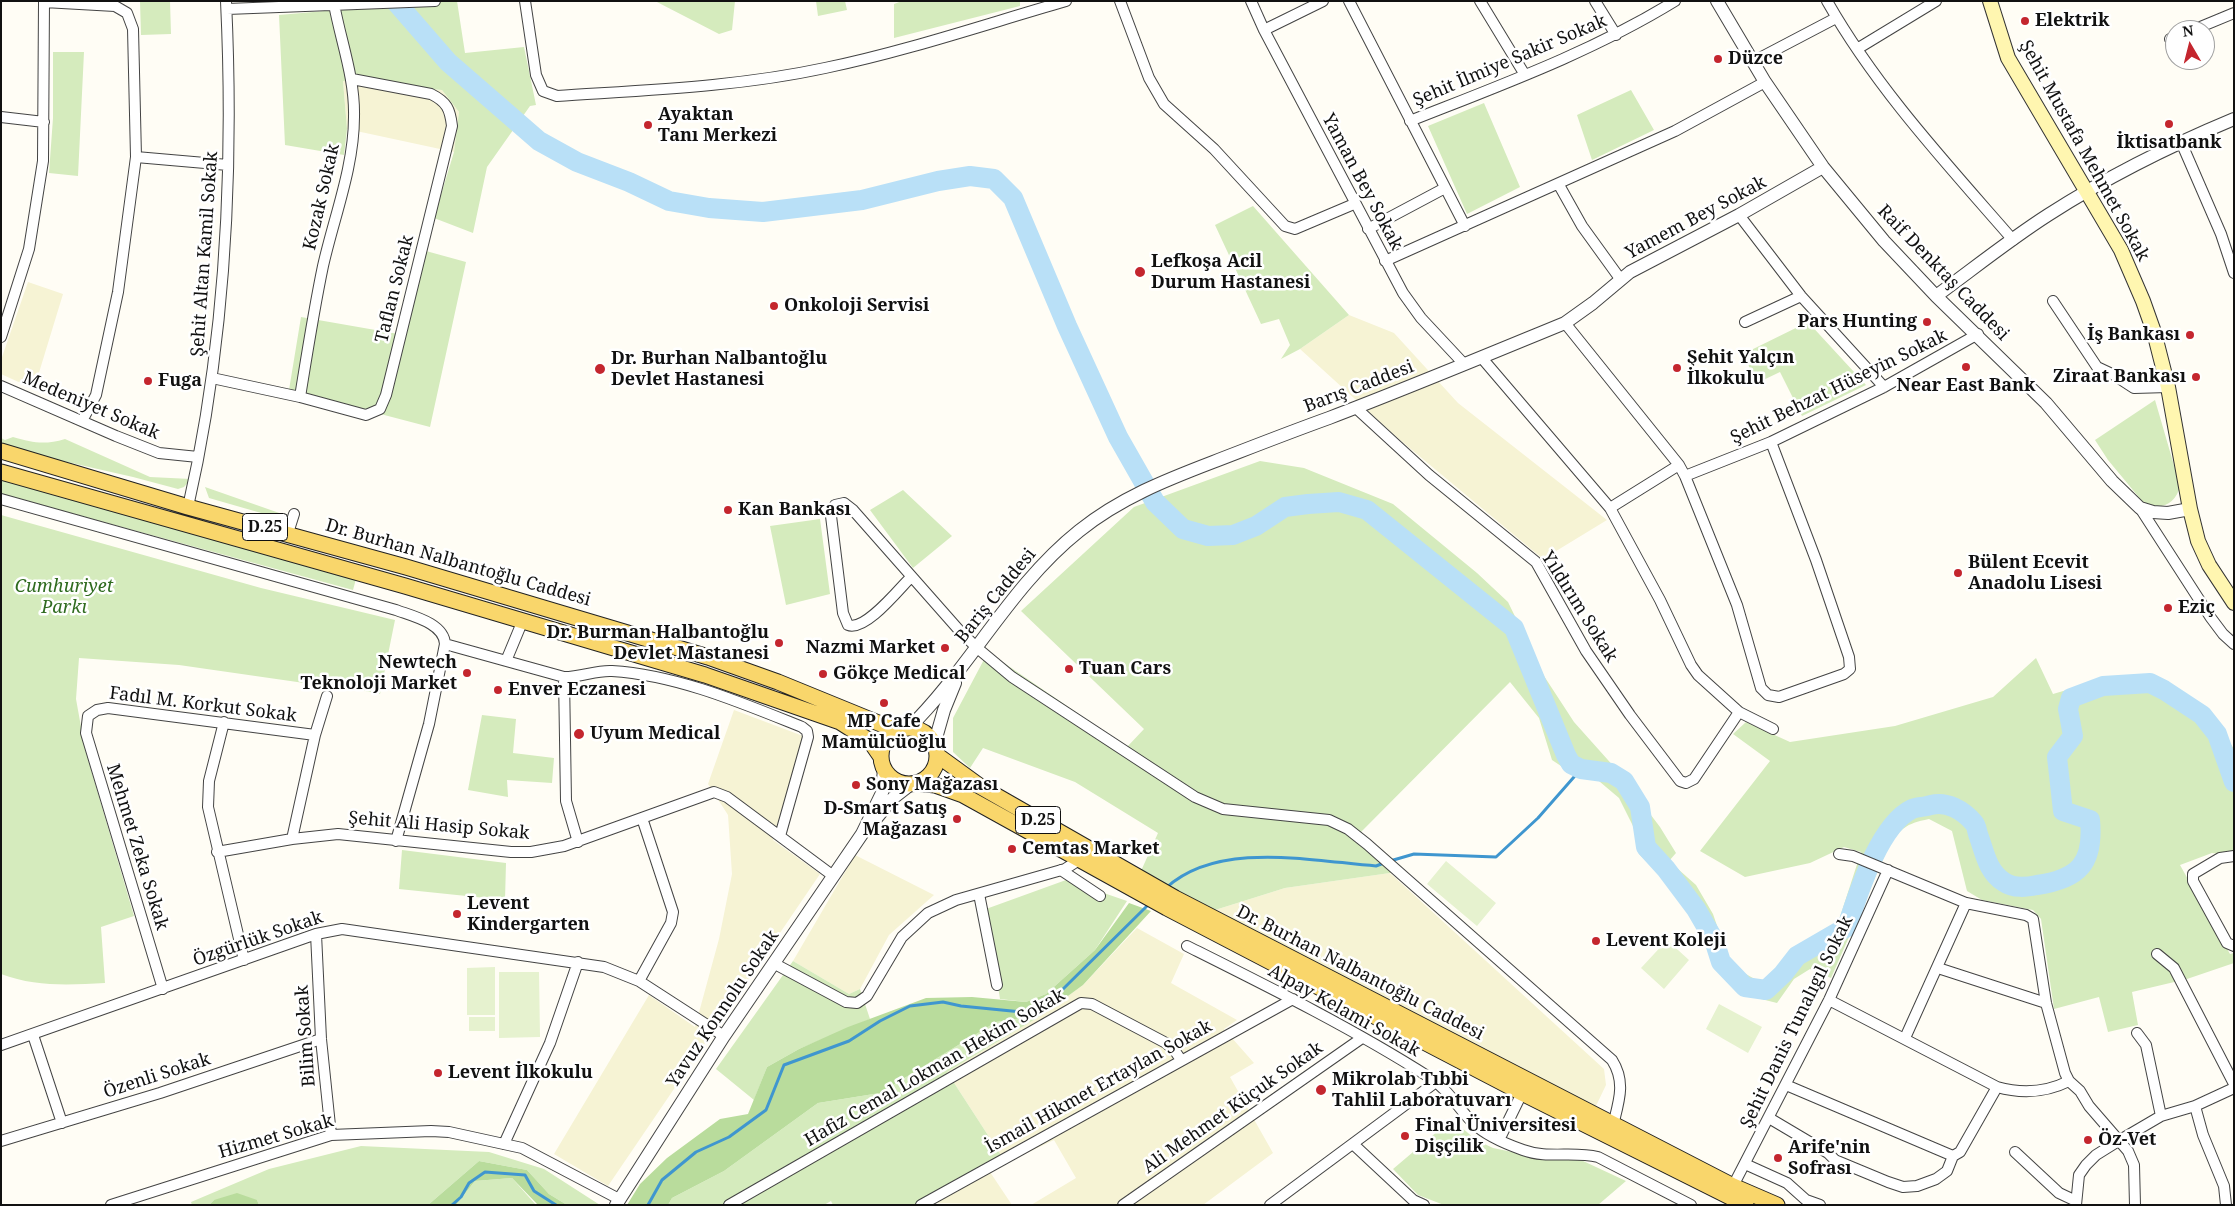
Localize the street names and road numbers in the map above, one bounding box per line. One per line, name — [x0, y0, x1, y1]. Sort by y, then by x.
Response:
street label: Şehit İlmiye Sakir Sokak — [1410, 10, 1610, 112]
street label: Şehit Mustafa Mehmet Sokak — [2014, 37, 2154, 265]
street label: Yaman Bey Sokak — [1317, 110, 1407, 254]
street label: Kozak Sokak — [299, 142, 345, 252]
street label: Şehit Altan Kamil Sokak — [187, 151, 223, 357]
street label: Yamem Bey Sokak — [1622, 172, 1770, 264]
street label: Raif Denktaş Caddesi — [1873, 201, 2013, 345]
street label: Taflan Sokak — [371, 233, 419, 345]
street label: Şehit Behzat Hüseyin Sokak — [1727, 325, 1951, 449]
street label: Barış Caddesi — [1301, 356, 1417, 418]
street label: Medeniyet Sokak — [19, 367, 163, 445]
road number: D.25 — [242, 514, 288, 540]
street label: Dr. Burhan Nalbantoğlu Caddesi — [323, 515, 593, 611]
street label: Bariş Caddesi — [951, 544, 1041, 648]
street label: Yıldırım Sokak — [1536, 548, 1622, 666]
street label: Fadıl M. Korkut Sokak — [108, 683, 298, 727]
street label: Mehmet Zeka Sokak — [101, 761, 173, 933]
road number: D.25 — [1016, 806, 1060, 834]
street label: Şehit Ali Hasip Sokak — [348, 807, 530, 845]
street label: Dr. Burhan Nalbantoğlu Caddesi — [1233, 901, 1487, 1045]
street label: Özgürlük Sokak — [190, 907, 326, 971]
street label: Şehit Danis Tunalıgıl Sokak — [1736, 912, 1858, 1132]
street label: Yavuz Konnolu Sokak — [662, 926, 784, 1092]
street label: Alpay Kelami Sokak — [1264, 960, 1424, 1062]
street label: Bilim Sokak — [292, 984, 320, 1088]
street label: Hafiz Cemal Lokman Hekim Sokak — [801, 984, 1069, 1152]
street label: İsmail Hikmet Ertaylan Sokak — [982, 1016, 1216, 1158]
street label: Ali Mehmet Küçuk Sokak — [1139, 1038, 1327, 1178]
street label: Özenli Sokak — [101, 1049, 213, 1103]
street label: Hizmet Sokak — [216, 1110, 336, 1164]

